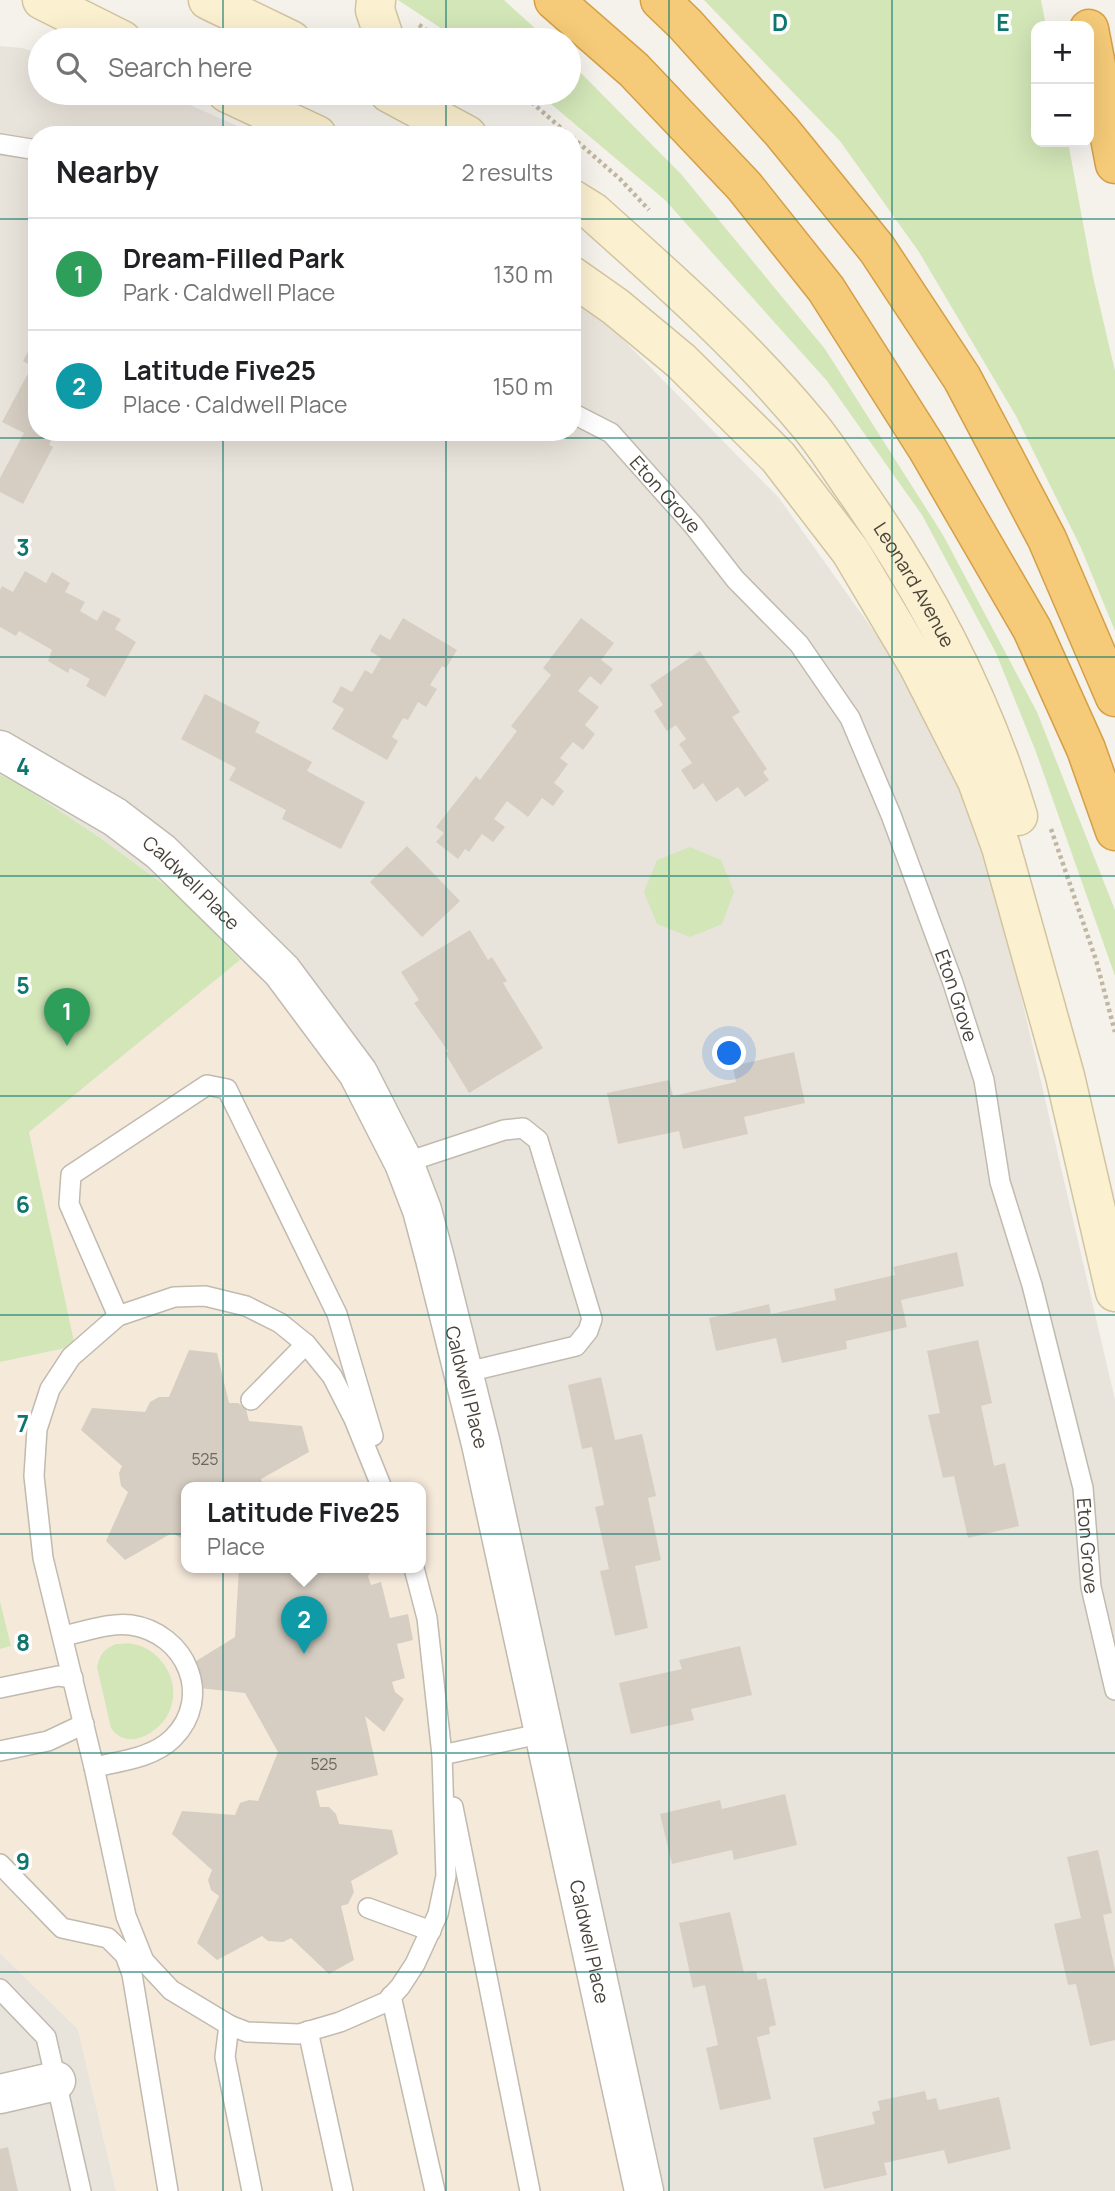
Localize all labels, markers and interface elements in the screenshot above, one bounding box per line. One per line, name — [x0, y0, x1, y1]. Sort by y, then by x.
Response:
text: D — [772, 6, 788, 38]
text: E — [996, 6, 1010, 38]
map controls — [1031, 21, 1094, 147]
button: + — [1031, 21, 1094, 84]
search box — [28, 28, 581, 105]
icon: search — [52, 48, 90, 86]
text: Search here — [108, 49, 253, 85]
button: − — [1031, 84, 1094, 147]
text: Nearby — [56, 151, 159, 192]
text: 2 results — [461, 156, 553, 188]
text: Dream-Filled Park — [123, 240, 344, 276]
text: 1 — [74, 258, 84, 290]
text: 130 m — [493, 258, 553, 290]
text: Park · Caldwell Place — [123, 276, 335, 308]
text: Latitude Five25 — [123, 352, 316, 388]
text: 2 — [72, 370, 86, 402]
text: 150 m — [493, 370, 553, 402]
text: Place · Caldwell Place — [123, 388, 347, 420]
street label: Eton Grove — [624, 450, 707, 538]
street label: Leonard Avenue — [868, 517, 961, 652]
text: 3 — [16, 531, 30, 563]
text: 4 — [16, 750, 30, 782]
street label: Caldwell Place — [137, 830, 246, 936]
street label: Eton Grove — [929, 946, 984, 1045]
text: 5 — [16, 969, 30, 1001]
pin: 1 — [44, 988, 90, 1046]
your location — [712, 1036, 746, 1070]
text: 6 — [16, 1188, 30, 1220]
street label: Caldwell Place — [439, 1323, 495, 1451]
text: 7 — [17, 1407, 29, 1439]
house number: 525 — [191, 1448, 219, 1470]
popup — [181, 1482, 426, 1573]
text: Latitude Five25 — [207, 1494, 400, 1530]
street label: Eton Grove — [1071, 1497, 1105, 1596]
text: Place — [207, 1530, 265, 1562]
pin: 2 — [281, 1596, 327, 1654]
text: 8 — [16, 1626, 30, 1658]
house number: 525 — [310, 1753, 338, 1775]
text: 9 — [16, 1845, 30, 1877]
street label: Caldwell Place — [564, 1878, 616, 2006]

